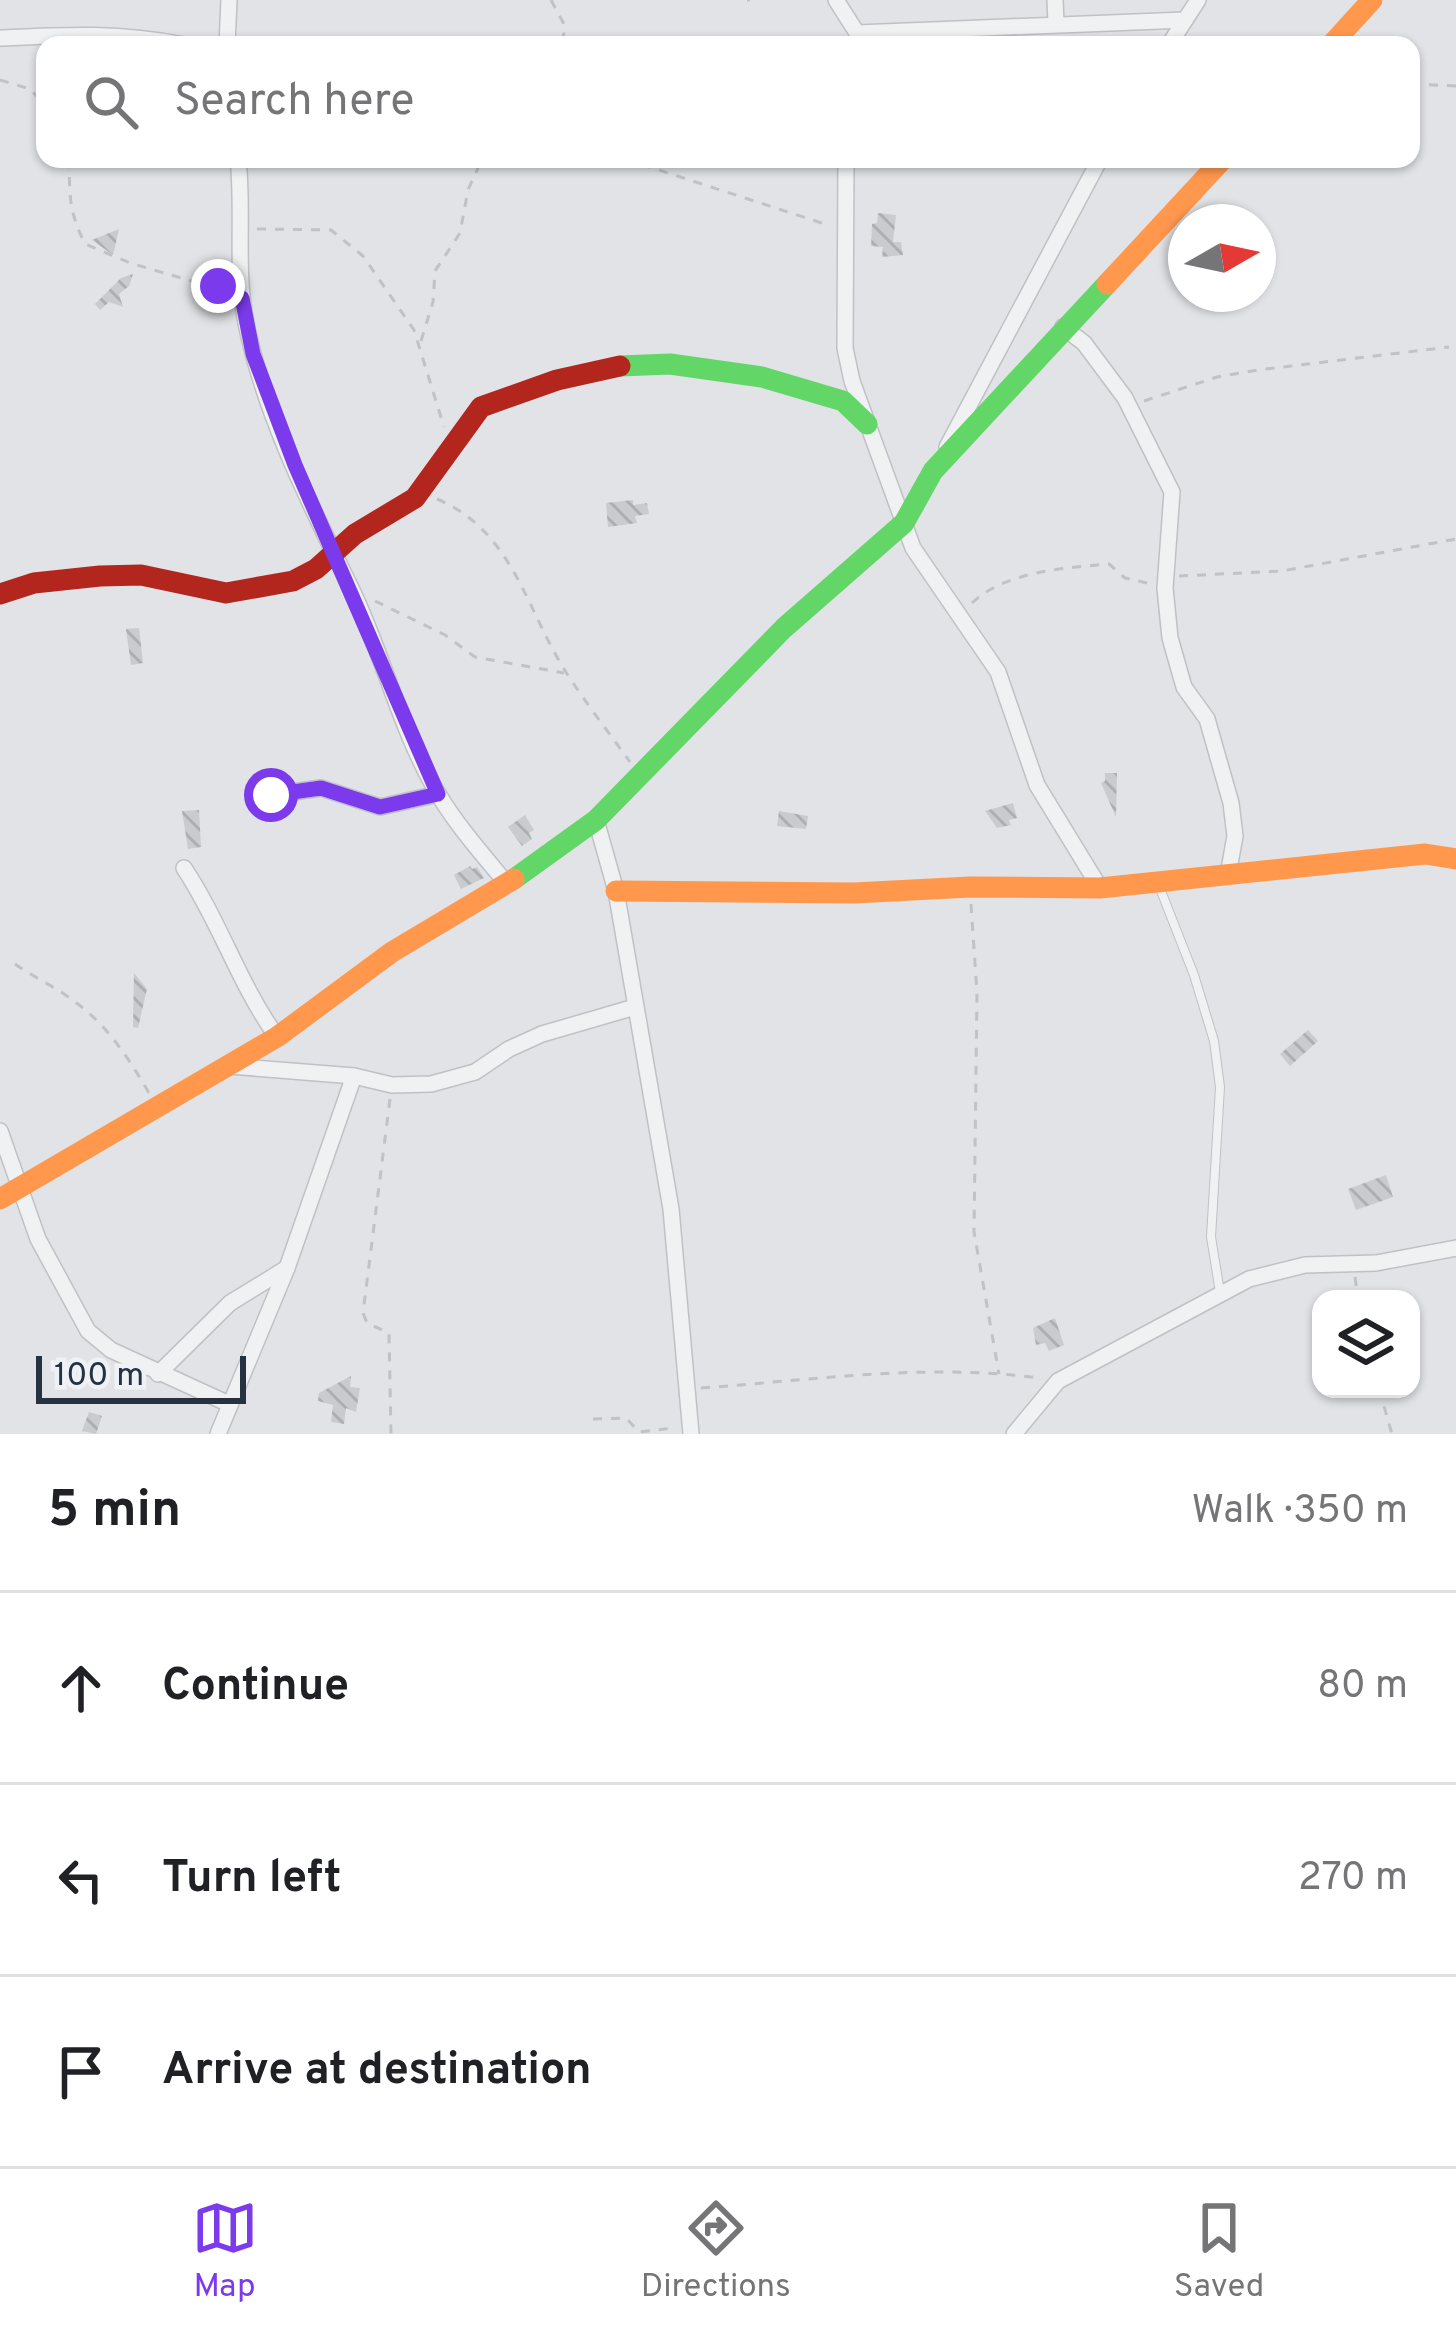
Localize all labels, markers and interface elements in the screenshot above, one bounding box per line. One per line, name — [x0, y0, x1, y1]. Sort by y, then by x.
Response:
search box — [36, 36, 1420, 168]
icon: search — [78, 69, 144, 135]
text: Search here — [174, 74, 414, 131]
north arrow — [1168, 204, 1276, 312]
route end — [191, 259, 245, 313]
route start — [244, 768, 298, 822]
map controls — [1312, 1290, 1420, 1398]
button: layers — [1312, 1290, 1420, 1398]
scale bar — [36, 1350, 246, 1403]
text: 100 m — [54, 1356, 144, 1398]
text: 5 min — [48, 1480, 181, 1545]
text: Walk · 350 m — [1192, 1488, 1408, 1537]
icon: ahead — [48, 1655, 114, 1721]
text: Continue — [162, 1659, 349, 1716]
text: 80 m — [1317, 1663, 1408, 1712]
icon: left — [48, 1847, 114, 1913]
text: Turn left — [162, 1851, 341, 1908]
text: 270 m — [1298, 1855, 1408, 1904]
icon: arrive — [48, 2039, 114, 2105]
text: Arrive at destination — [162, 2043, 592, 2100]
tab: Map — [192, 2195, 258, 2309]
tab: Directions — [641, 2195, 791, 2309]
tab: Saved — [1174, 2195, 1264, 2309]

